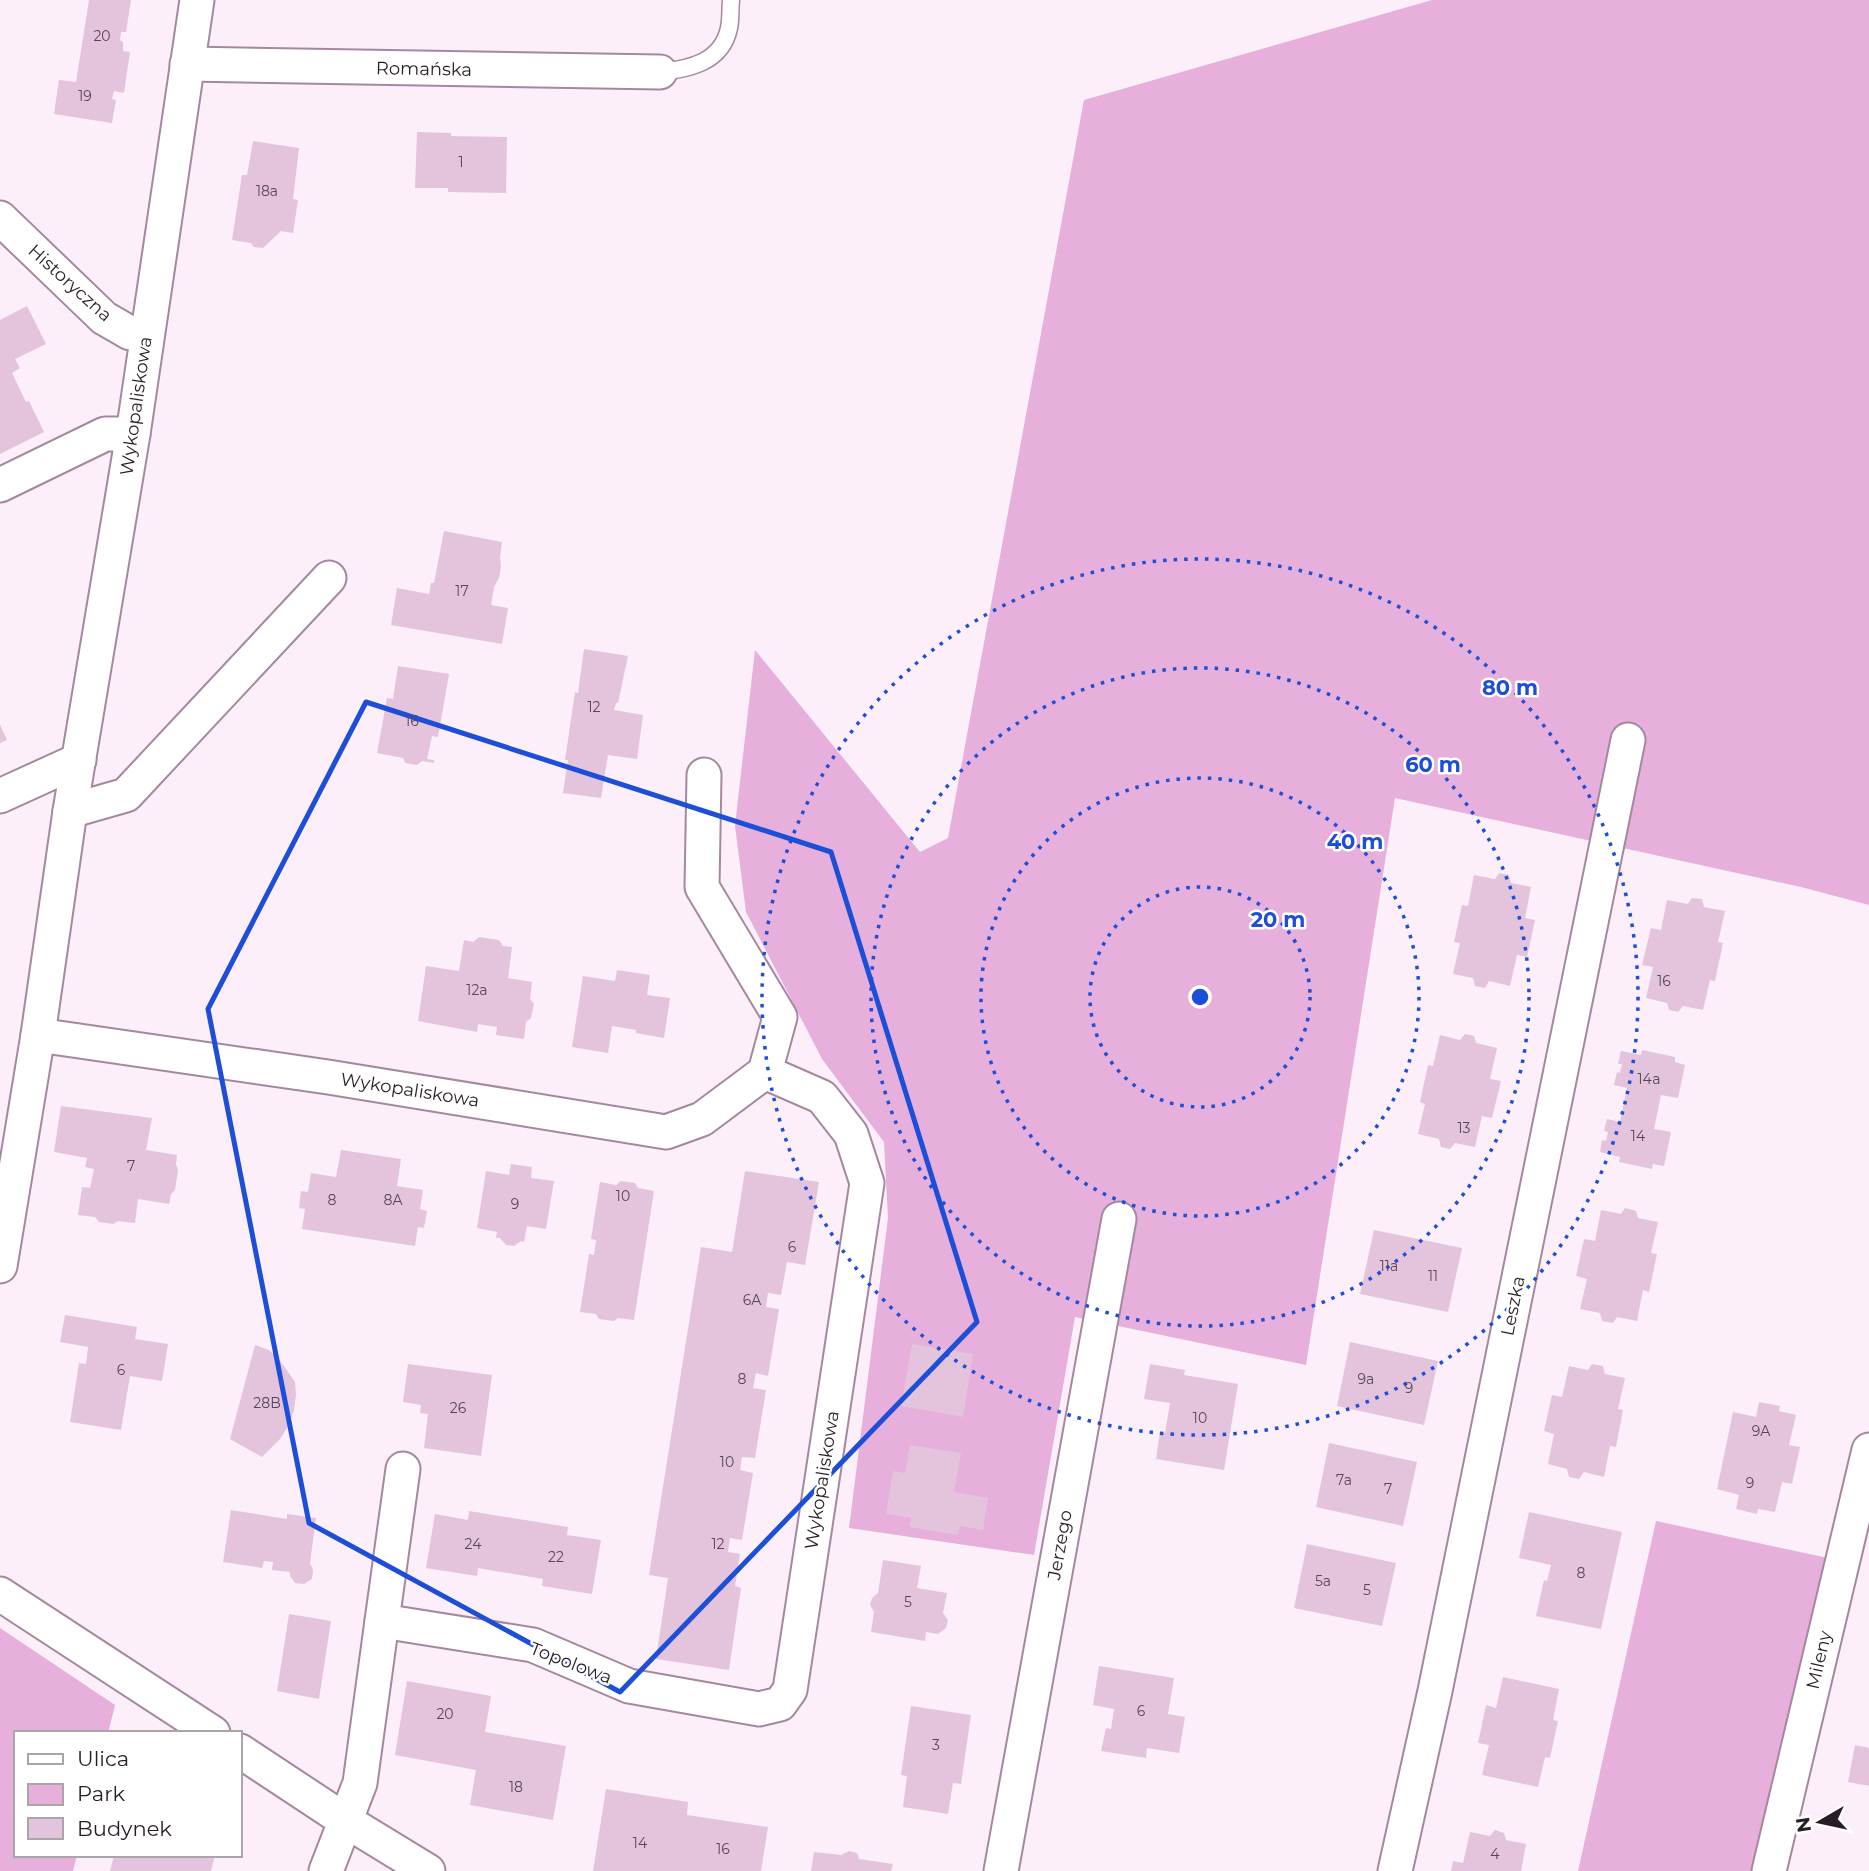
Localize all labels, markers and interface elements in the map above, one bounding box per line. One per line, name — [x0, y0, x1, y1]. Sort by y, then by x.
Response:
house number: 20 — [93, 27, 111, 45]
street label: Romańska — [376, 57, 472, 81]
house number: 19 — [78, 87, 92, 105]
house number: 1 — [458, 153, 464, 171]
house number: 18a — [256, 182, 278, 200]
street label: Historyczna — [24, 240, 116, 326]
street label: Wykopaliskowa — [115, 335, 157, 477]
house number: 17 — [455, 582, 469, 600]
text: 80 m — [1482, 675, 1538, 700]
house number: 12 — [587, 698, 601, 716]
house number: 16 — [405, 712, 419, 730]
text: 60 m — [1405, 752, 1461, 777]
text: 40 m — [1327, 829, 1383, 854]
text: 20 m — [1251, 907, 1305, 932]
house number: 16 — [1657, 972, 1671, 990]
house number: 12a — [466, 981, 488, 999]
centre of rings — [1188, 985, 1212, 1009]
street label: Wykopaliskowa — [339, 1068, 481, 1112]
house number: 14a — [1638, 1070, 1660, 1088]
house number: 13 — [1458, 1119, 1471, 1137]
house number: 14 — [1631, 1127, 1646, 1145]
house number: 7 — [127, 1157, 135, 1175]
house number: 10 — [616, 1187, 630, 1205]
house number: 8 — [328, 1191, 337, 1209]
house number: 8A — [384, 1191, 403, 1209]
house number: 9 — [511, 1195, 519, 1213]
house number: 6 — [788, 1238, 797, 1256]
house number: 11a — [1380, 1257, 1398, 1275]
house number: 11 — [1428, 1267, 1438, 1285]
street label: Leszka — [1496, 1274, 1530, 1338]
house number: 6A — [743, 1291, 762, 1309]
house number: 6 — [117, 1361, 126, 1379]
house number: 8 — [738, 1370, 747, 1388]
house number: 9a — [1358, 1370, 1374, 1388]
house number: 9 — [1405, 1379, 1413, 1397]
house number: 28B — [253, 1394, 281, 1412]
house number: 26 — [450, 1399, 467, 1417]
street label: Wykopaliskowa — [800, 1409, 844, 1551]
house number: 10 — [1193, 1409, 1207, 1427]
house number: 9A — [1752, 1422, 1771, 1440]
house number: 10 — [720, 1453, 734, 1471]
house number: 7a — [1336, 1471, 1352, 1489]
house number: 9 — [1746, 1474, 1754, 1492]
house number: 7 — [1384, 1480, 1392, 1498]
street label: Jerzego — [1043, 1508, 1077, 1583]
house number: 24 — [465, 1535, 482, 1553]
house number: 12 — [711, 1535, 725, 1553]
house number: 22 — [548, 1548, 564, 1566]
house number: 8 — [1577, 1564, 1586, 1582]
house number: 5a — [1315, 1572, 1331, 1590]
house number: 5 — [1363, 1581, 1371, 1599]
house number: 5 — [904, 1593, 912, 1611]
street label: Mileny — [1802, 1628, 1836, 1691]
street label: Topolowa — [527, 1637, 615, 1689]
house number: 6 — [1137, 1702, 1146, 1720]
house number: 20 — [436, 1705, 454, 1723]
legend — [14, 1731, 242, 1857]
house number: 3 — [932, 1736, 940, 1754]
text: Ulica — [77, 1746, 129, 1771]
house number: 18 — [509, 1778, 523, 1796]
text: Park — [77, 1781, 125, 1806]
north arrow — [1785, 1787, 1855, 1857]
text: N — [1791, 1815, 1816, 1834]
text: Budynek — [77, 1816, 172, 1841]
house number: 14 — [633, 1834, 648, 1852]
house number: 16 — [716, 1840, 730, 1858]
house number: 4 — [1490, 1845, 1500, 1863]

